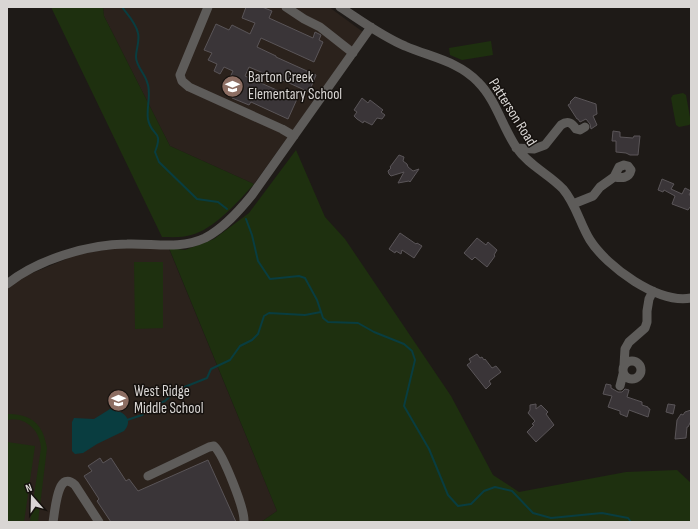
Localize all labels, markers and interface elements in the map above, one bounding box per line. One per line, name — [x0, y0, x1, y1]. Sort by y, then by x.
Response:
place label: Barton Creek Elementary School — [248, 68, 342, 104]
school or university icon: Barton Creek Elementary School — [219, 73, 245, 99]
street label: Patterson Road — [484, 75, 541, 150]
place label: West Ridge Middle School — [134, 382, 204, 418]
school or university icon: West Ridge Middle School — [106, 387, 132, 413]
north arrow — [12, 477, 52, 517]
text: N — [24, 481, 34, 495]

